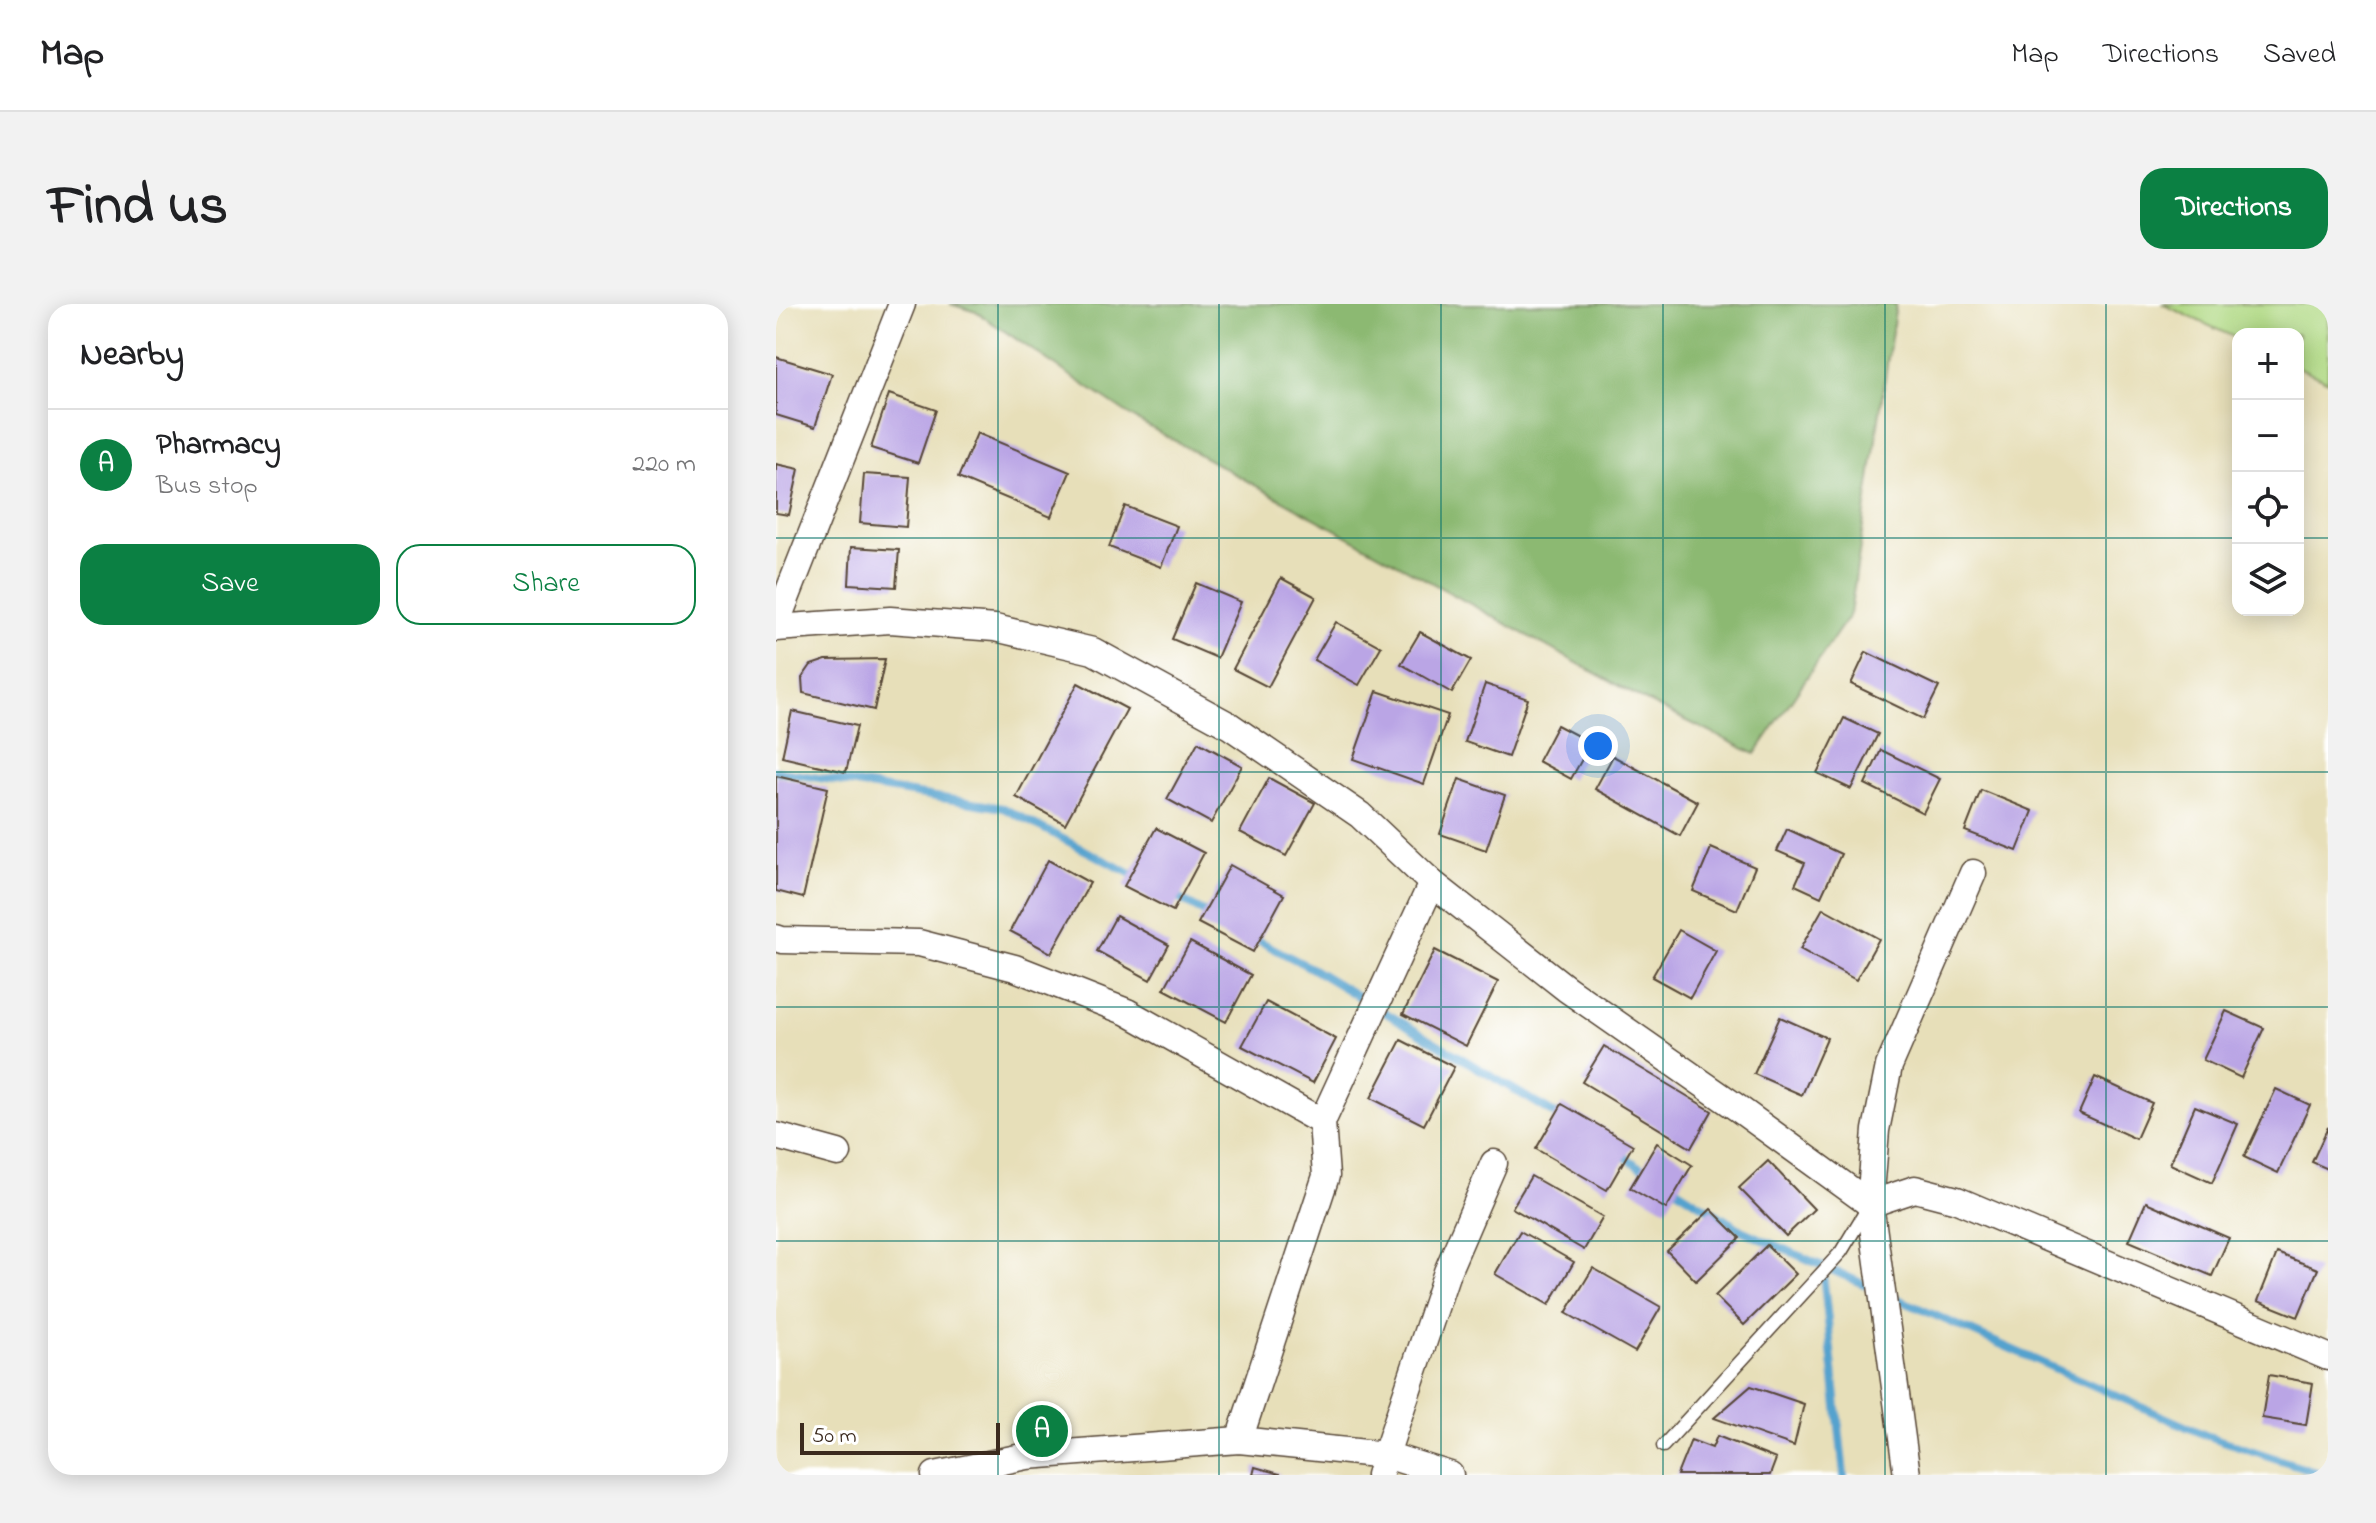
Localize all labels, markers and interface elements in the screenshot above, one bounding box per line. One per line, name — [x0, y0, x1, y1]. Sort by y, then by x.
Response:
text: Map — [40, 27, 104, 83]
text: Map — [2011, 35, 2059, 76]
text: Directions — [2103, 35, 2219, 76]
text: Saved — [2263, 35, 2336, 76]
text: Find us — [48, 168, 228, 249]
button: Directions — [2140, 168, 2328, 249]
map controls — [2232, 328, 2304, 616]
button: + — [2232, 328, 2304, 400]
text: Nearby — [80, 331, 184, 381]
button: − — [2232, 400, 2304, 472]
text: Pharmacy — [156, 424, 281, 468]
text: A — [98, 446, 114, 484]
text: 220 m — [632, 446, 696, 484]
text: Bus stop — [156, 468, 258, 506]
button: locate — [2232, 472, 2304, 544]
button: Save — [80, 544, 380, 625]
button: Share — [396, 544, 696, 625]
button: layers — [2232, 544, 2304, 616]
your location — [1578, 726, 1618, 766]
pin: A — [1016, 1401, 1068, 1461]
scale bar — [800, 1419, 1000, 1455]
text: 50 m — [812, 1421, 857, 1453]

